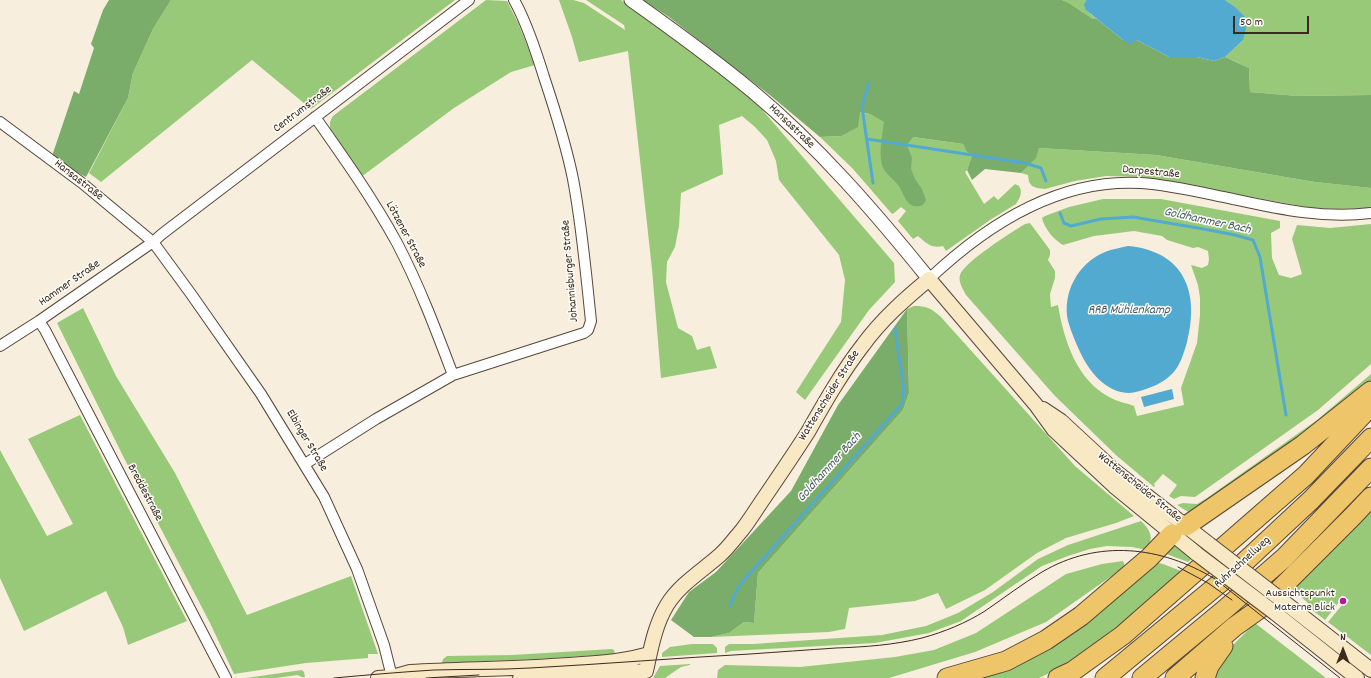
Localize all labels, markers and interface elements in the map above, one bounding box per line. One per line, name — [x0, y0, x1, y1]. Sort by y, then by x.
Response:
scale bar — [1235, 8, 1311, 34]
text: 50 m — [1240, 14, 1263, 31]
street label: Centrumstraße — [271, 83, 335, 137]
street label: Hansastraße — [765, 101, 817, 153]
street label: Hansastraße — [51, 157, 105, 205]
street label: Darpestraße — [1122, 163, 1180, 183]
street label: Lötzener Straße — [381, 199, 429, 271]
water label: Goldhammer Bach — [1162, 205, 1252, 239]
street label: Johannisburger Straße — [559, 219, 583, 323]
street label: Hammer Straße — [37, 258, 103, 310]
water label: RRB Mühlenkamp — [1088, 303, 1170, 319]
street label: Wattenscheider Straße — [796, 348, 864, 444]
street label: Elbinger Straße — [282, 407, 330, 475]
water label: Goldhammer Bach — [795, 430, 865, 506]
street label: Wattenscheider Straße — [1094, 450, 1184, 526]
street label: Breddestraße — [123, 462, 165, 524]
street label: Ruhrschnellweg — [1212, 534, 1274, 592]
place label: Aussichtspunkt Materne Blick — [1266, 587, 1335, 615]
marker: Aussichtspunkt Materne Blick — [1338, 596, 1348, 606]
north arrow — [1323, 630, 1363, 670]
text: N — [1340, 630, 1346, 646]

